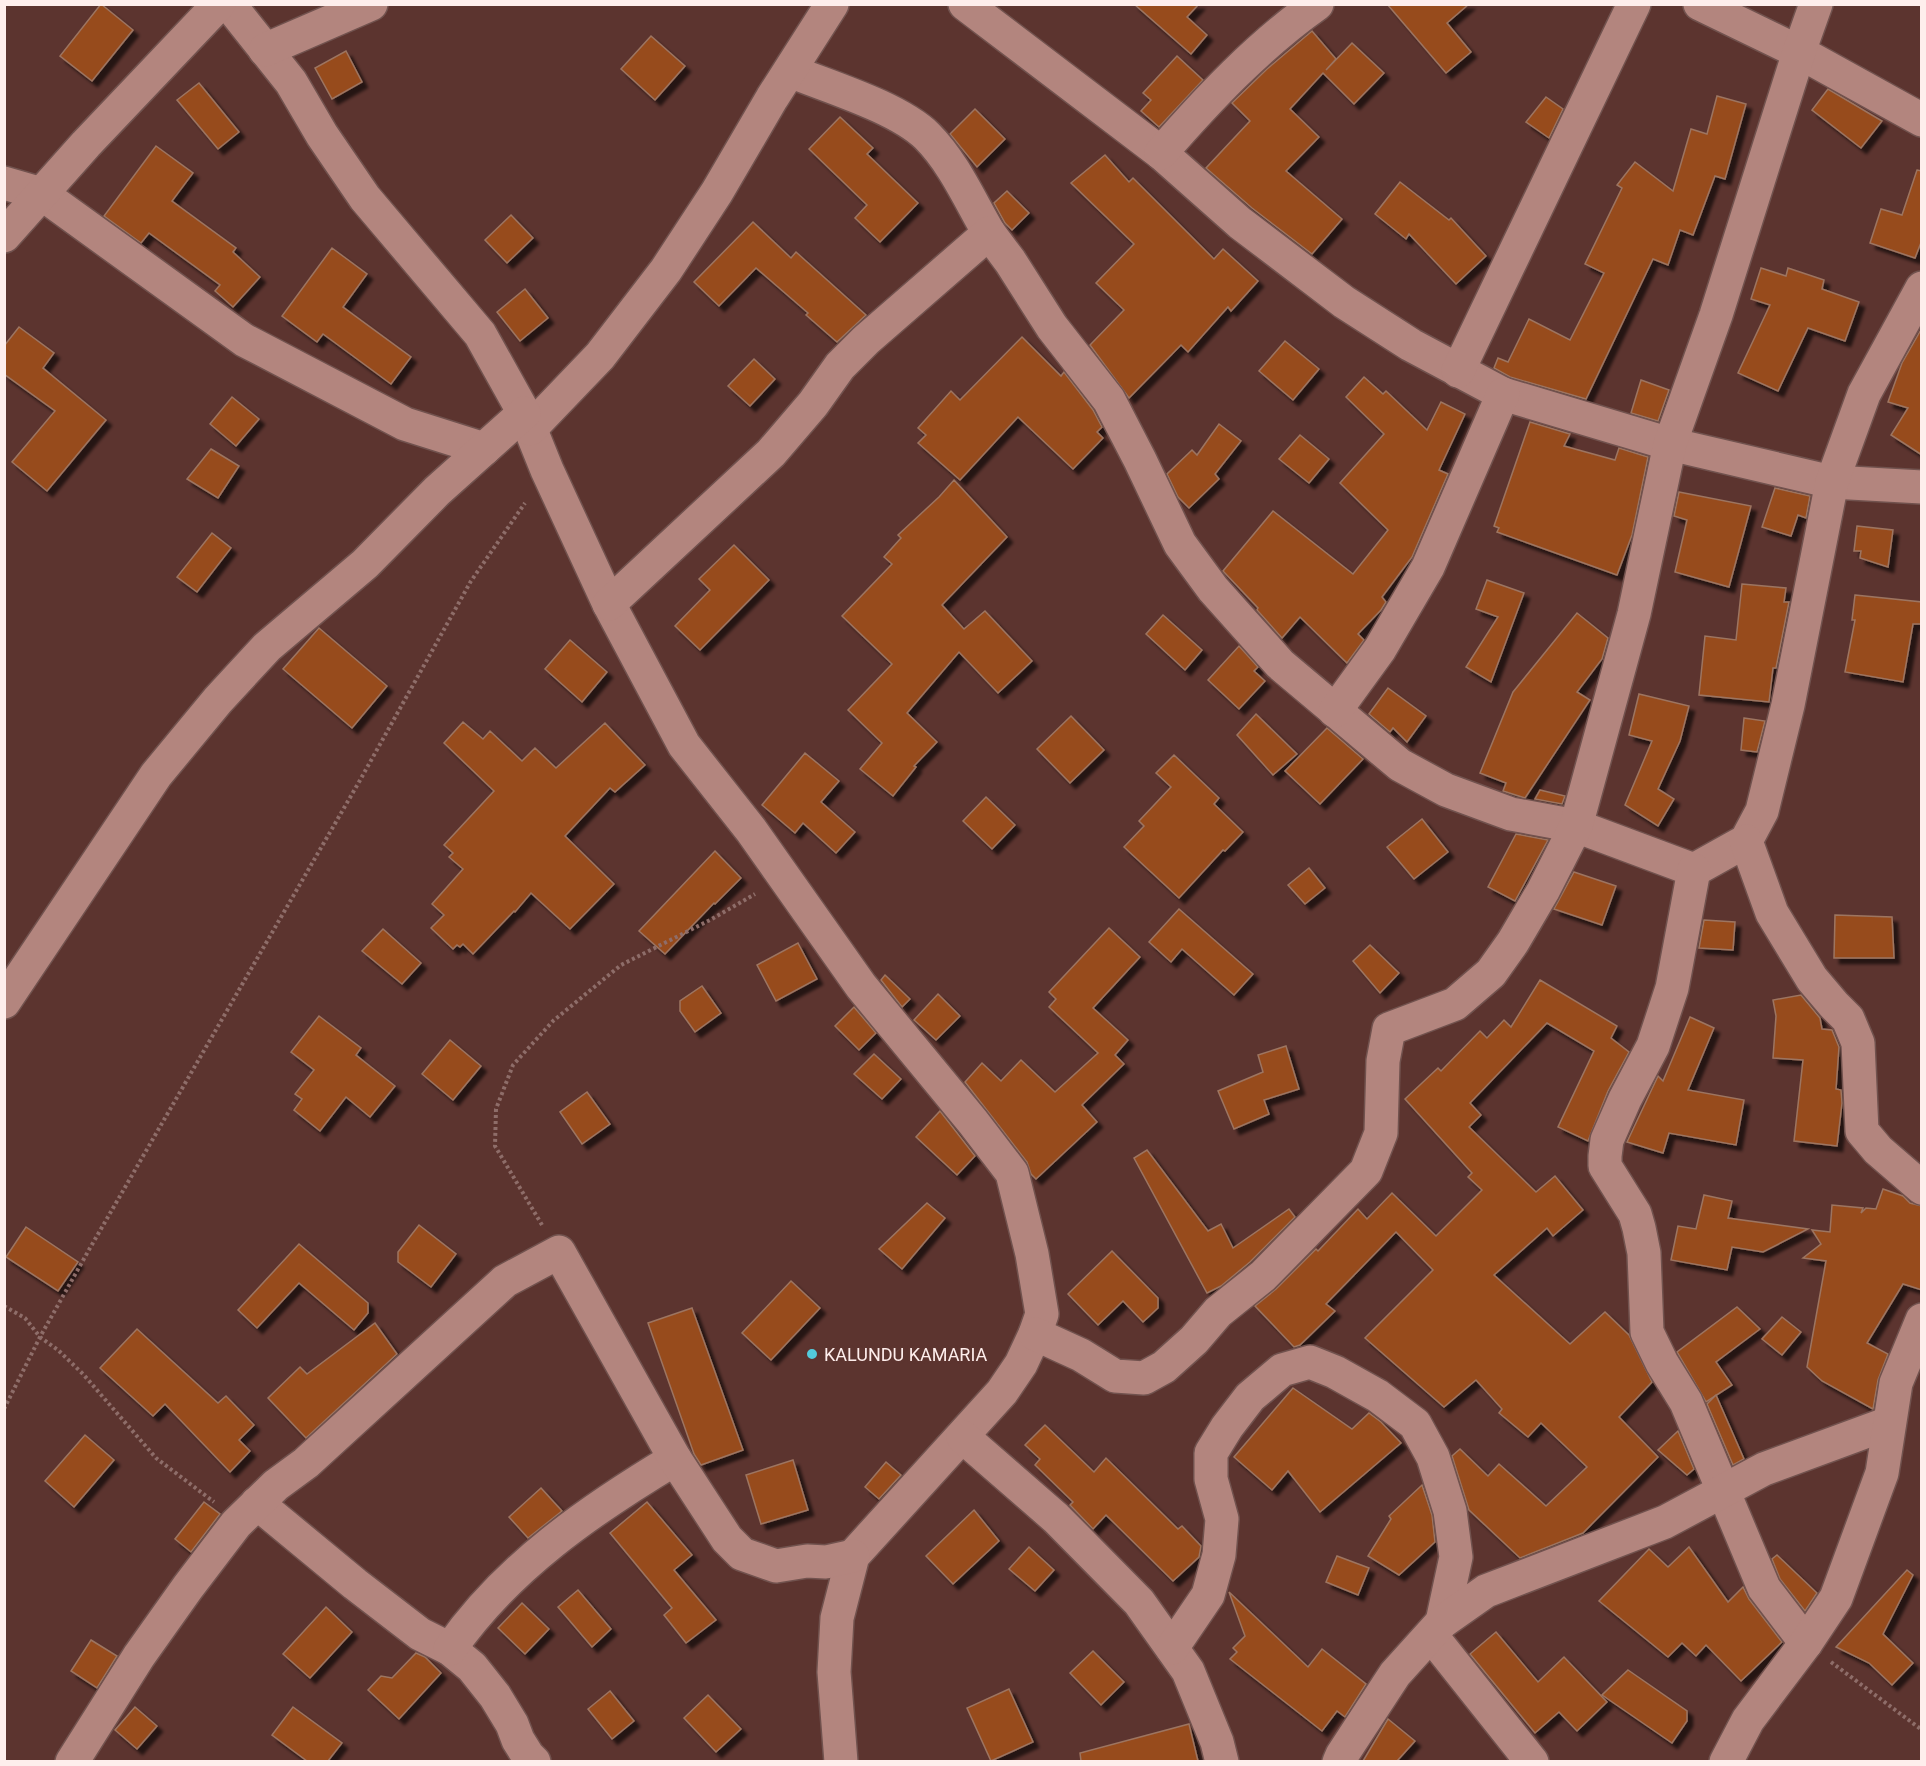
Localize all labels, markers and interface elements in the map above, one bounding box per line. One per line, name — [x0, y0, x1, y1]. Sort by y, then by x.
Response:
place label: KALUNDU KAMARIA — [824, 1344, 988, 1365]
marker: KALUNDU KAMARIA — [805, 1347, 819, 1361]

